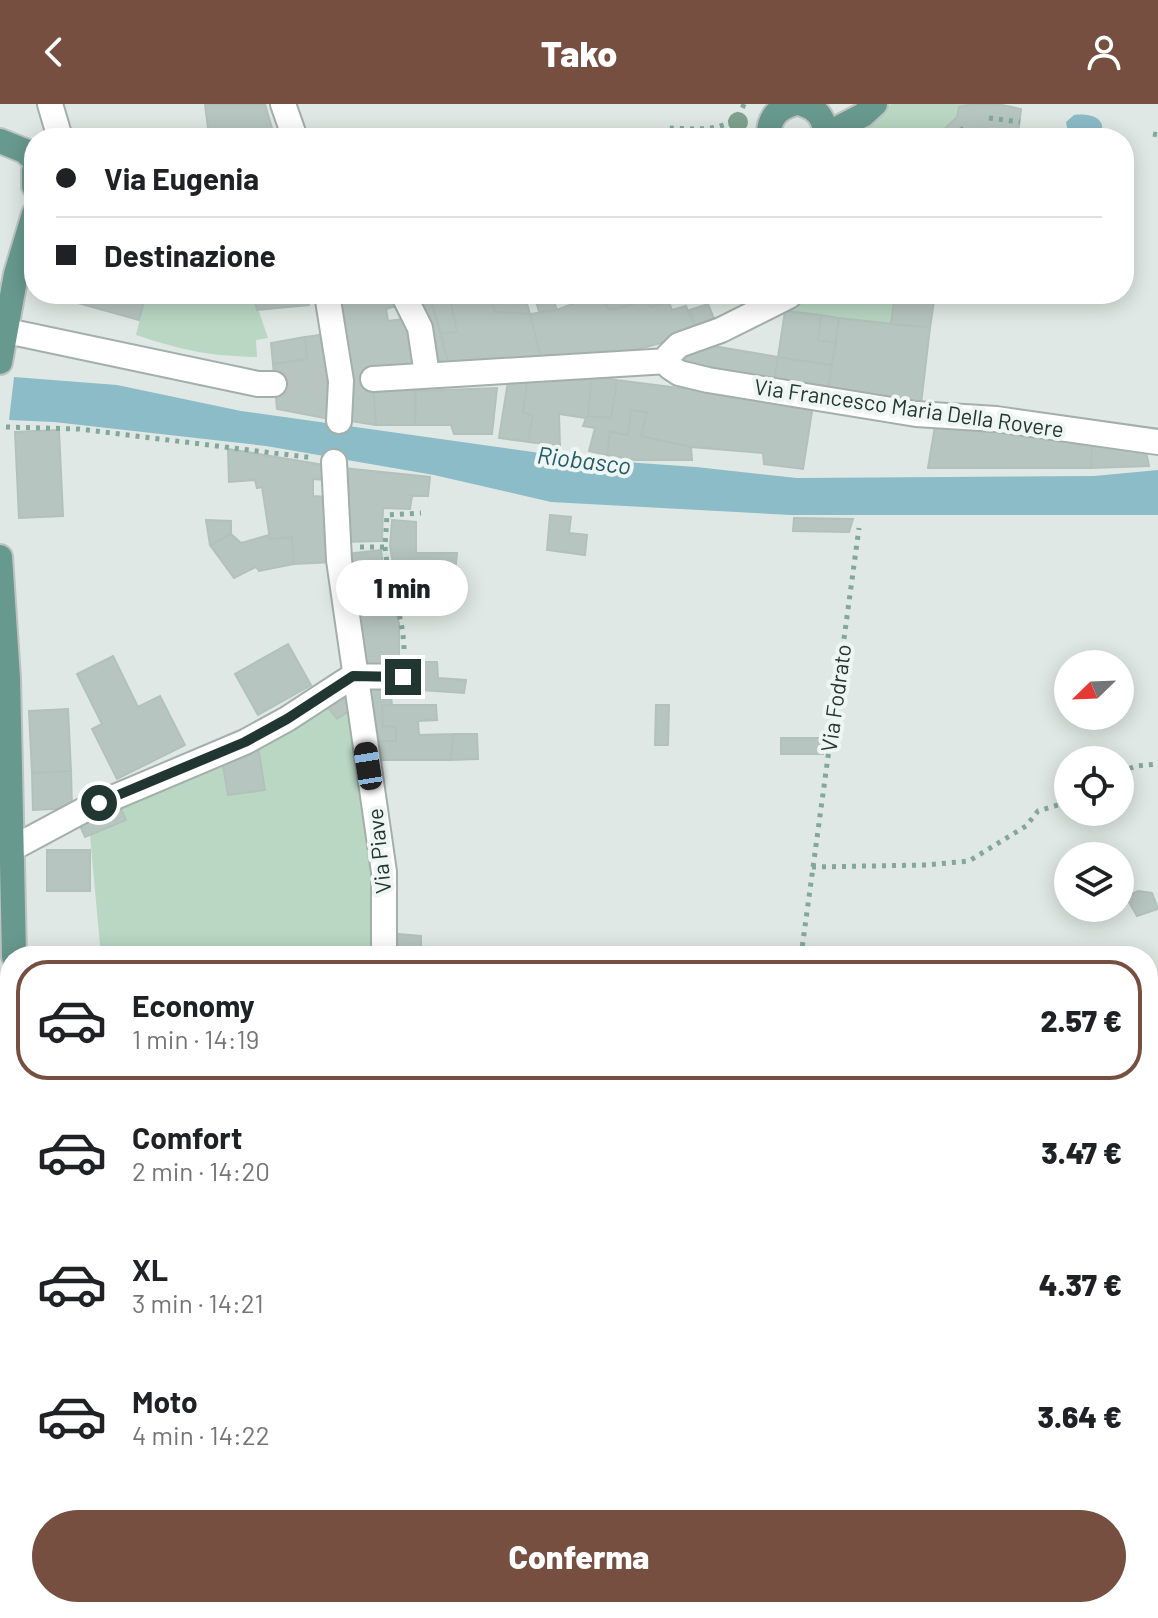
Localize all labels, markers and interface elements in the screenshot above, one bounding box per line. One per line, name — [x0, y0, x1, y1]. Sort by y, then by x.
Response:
icon: back — [32, 30, 76, 74]
icon: person — [1082, 30, 1126, 74]
text: Tako — [541, 31, 617, 74]
text: Via Eugenia — [104, 160, 259, 196]
text: Destinazione — [104, 237, 276, 273]
street label: Via Francesco Maria Della Rovere — [753, 372, 1066, 442]
water label: Riobasco — [536, 439, 633, 480]
callout: 1 min — [337, 561, 469, 617]
text: 1 min — [373, 572, 431, 603]
street label: Via Fodrato — [815, 642, 855, 753]
north arrow — [1054, 650, 1134, 730]
map controls — [1054, 650, 1134, 922]
route end — [385, 659, 421, 695]
car — [352, 740, 384, 792]
button: locate — [1054, 746, 1134, 826]
route start — [81, 785, 117, 821]
street label: Via Piave — [361, 807, 395, 895]
button: layers — [1054, 842, 1134, 922]
icon: car — [36, 984, 108, 1056]
text: Economy — [132, 987, 255, 1023]
text: 2.57 € — [1040, 1002, 1122, 1038]
text: 1 min · 14:19 — [132, 1023, 259, 1054]
icon: car — [36, 1116, 108, 1188]
text: Comfort — [132, 1119, 242, 1155]
text: 3.47 € — [1041, 1134, 1122, 1170]
text: 2 min · 14:20 — [132, 1155, 270, 1186]
icon: car — [36, 1248, 108, 1320]
text: XL — [132, 1251, 168, 1287]
text: 4.37 € — [1039, 1266, 1122, 1302]
text: 3 min · 14:21 — [132, 1287, 264, 1318]
icon: car — [36, 1380, 108, 1452]
text: Moto — [132, 1383, 198, 1419]
text: 3.64 € — [1037, 1398, 1122, 1434]
text: 4 min · 14:22 — [132, 1419, 270, 1450]
button: Conferma — [32, 1510, 1126, 1602]

